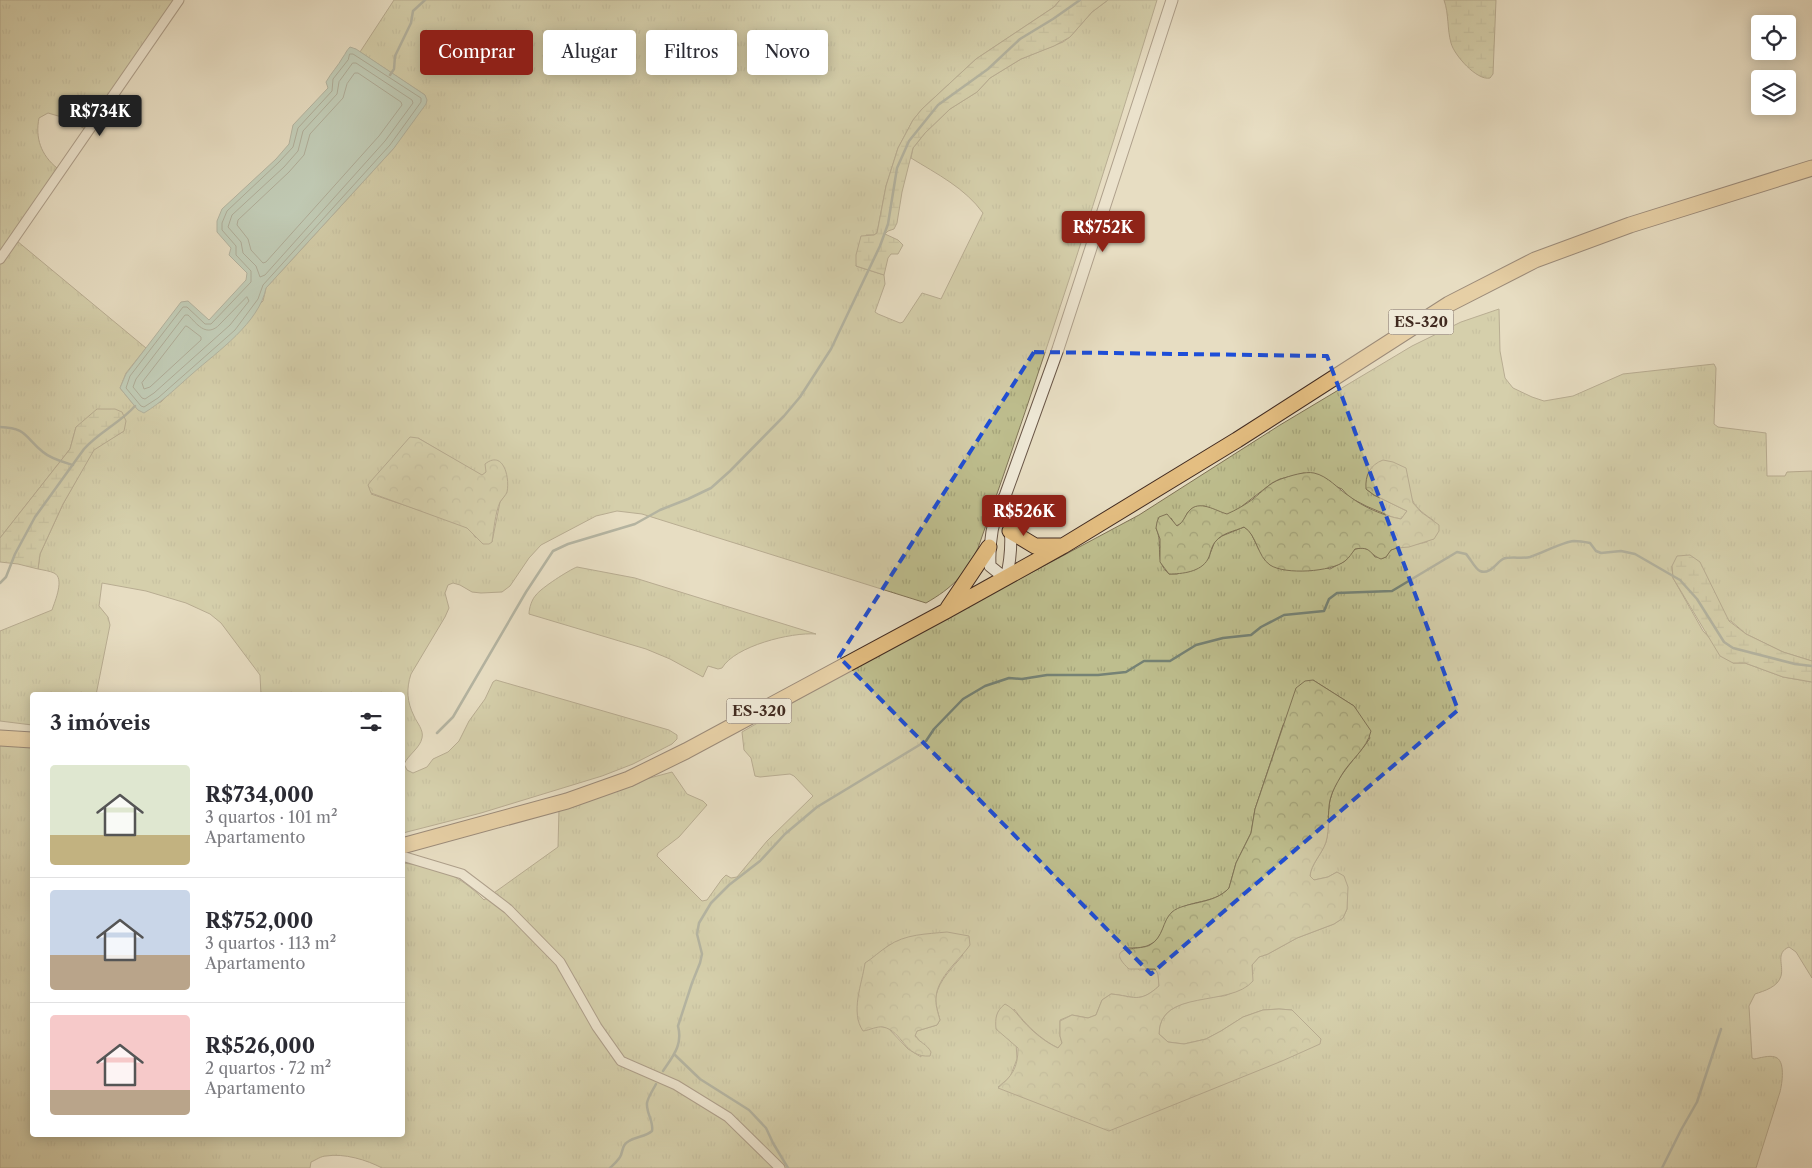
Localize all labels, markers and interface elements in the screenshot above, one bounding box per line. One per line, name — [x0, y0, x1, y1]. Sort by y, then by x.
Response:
map controls — [1751, 15, 1796, 115]
button: locate — [1751, 15, 1796, 60]
chip: Comprar — [420, 30, 533, 75]
chip: Alugar — [543, 30, 636, 75]
chip: Filtros — [646, 30, 737, 75]
chip: Novo — [747, 30, 828, 75]
button: layers — [1751, 70, 1796, 115]
pin: R$734K — [59, 94, 141, 137]
text: R$734K — [70, 101, 130, 121]
pin: R$752K — [1062, 210, 1144, 253]
text: R$752K — [1073, 217, 1133, 237]
road number: ES-320 — [1388, 310, 1454, 334]
pin: R$526K — [983, 494, 1065, 537]
text: R$526K — [993, 501, 1055, 521]
road number: ES-320 — [726, 698, 792, 724]
icon: filters — [357, 708, 385, 736]
text: 3 imóveis — [50, 710, 151, 735]
text: R$734,000 — [205, 782, 314, 807]
icon: home — [90, 785, 150, 845]
text: 3 quartos · 101 m² — [205, 807, 338, 827]
text: Apartamento — [205, 827, 305, 847]
text: R$752,000 — [205, 908, 313, 933]
icon: home — [90, 910, 150, 970]
text: 3 quartos · 113 m² — [205, 933, 336, 953]
text: Apartamento — [205, 953, 305, 973]
text: R$526,000 — [205, 1033, 315, 1058]
icon: home — [90, 1035, 150, 1095]
text: 2 quartos · 72 m² — [205, 1058, 331, 1078]
text: Apartamento — [205, 1078, 305, 1098]

